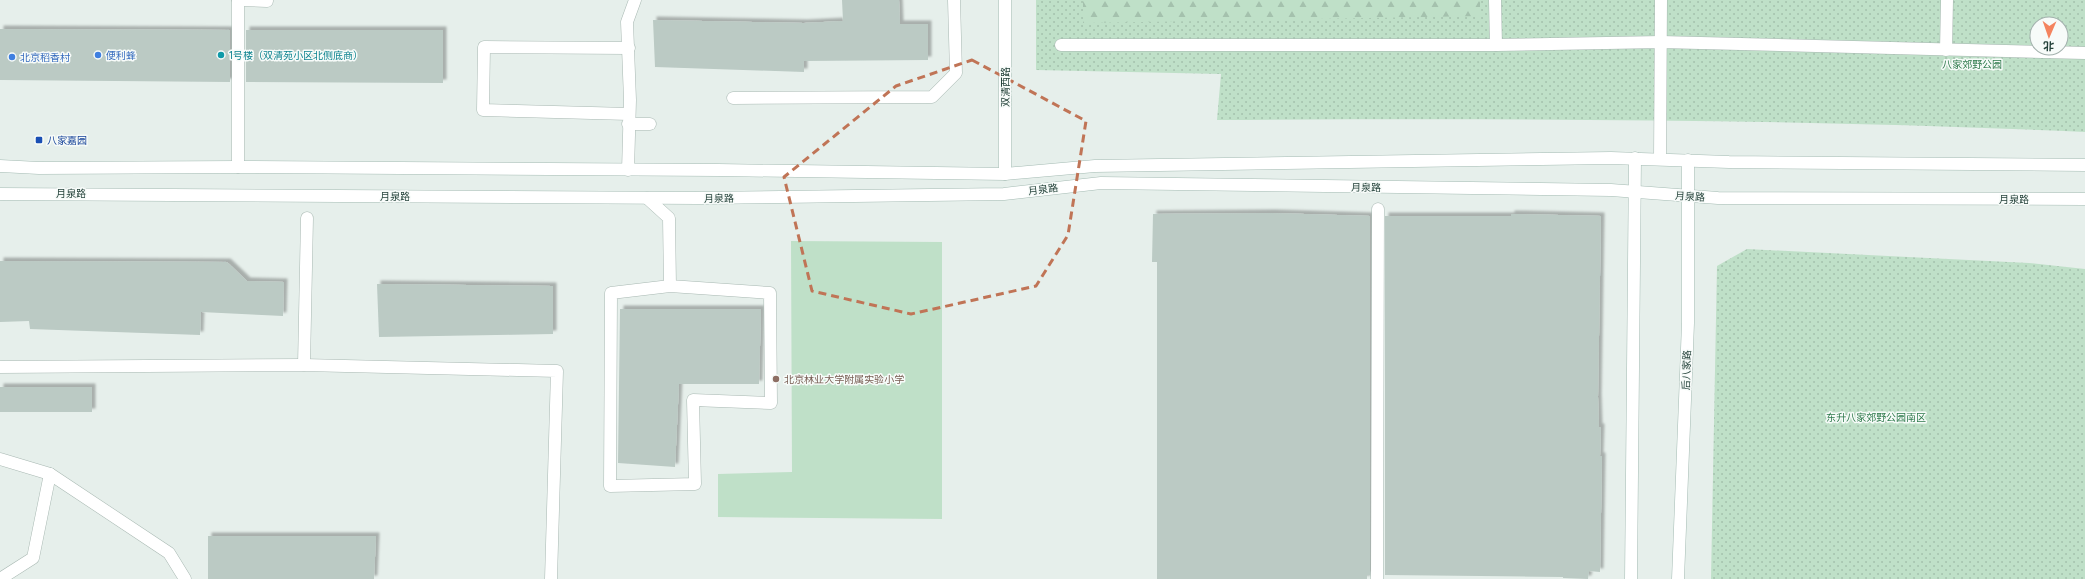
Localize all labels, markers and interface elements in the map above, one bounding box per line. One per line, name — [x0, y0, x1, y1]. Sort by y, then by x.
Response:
north arrow — [2029, 16, 2069, 56]
text: 北 — [2043, 39, 2054, 52]
marker: 便利蜂 — [93, 50, 103, 60]
place label: 便利蜂 — [106, 50, 136, 62]
marker: 1号楼（双清苑小区北侧底商） — [216, 50, 226, 60]
place label: 1号楼（双清苑小区北侧底商） — [229, 50, 363, 62]
marker: 北京稻香村 — [7, 52, 17, 62]
place label: 北京稻香村 — [20, 52, 70, 64]
park label: 八家郊野公园 — [1942, 59, 2002, 71]
street label: 双清西路 — [1000, 67, 1012, 107]
marker: 八家嘉园 — [34, 135, 44, 145]
place label: 八家嘉园 — [47, 135, 87, 147]
street label: 月泉路 — [1028, 182, 1059, 198]
street label: 月泉路 — [1351, 182, 1381, 194]
street label: 月泉路 — [56, 188, 86, 200]
street label: 月泉路 — [1675, 190, 1705, 204]
street label: 月泉路 — [380, 191, 410, 203]
street label: 月泉路 — [704, 193, 734, 205]
street label: 月泉路 — [1999, 194, 2029, 206]
street label: 后八家路 — [1680, 350, 1694, 390]
marker: 北京林业大学附属实验小学 — [771, 374, 781, 384]
place label: 北京林业大学附属实验小学 — [784, 374, 904, 386]
park label: 东升八家郊野公园南区 — [1826, 412, 1926, 424]

